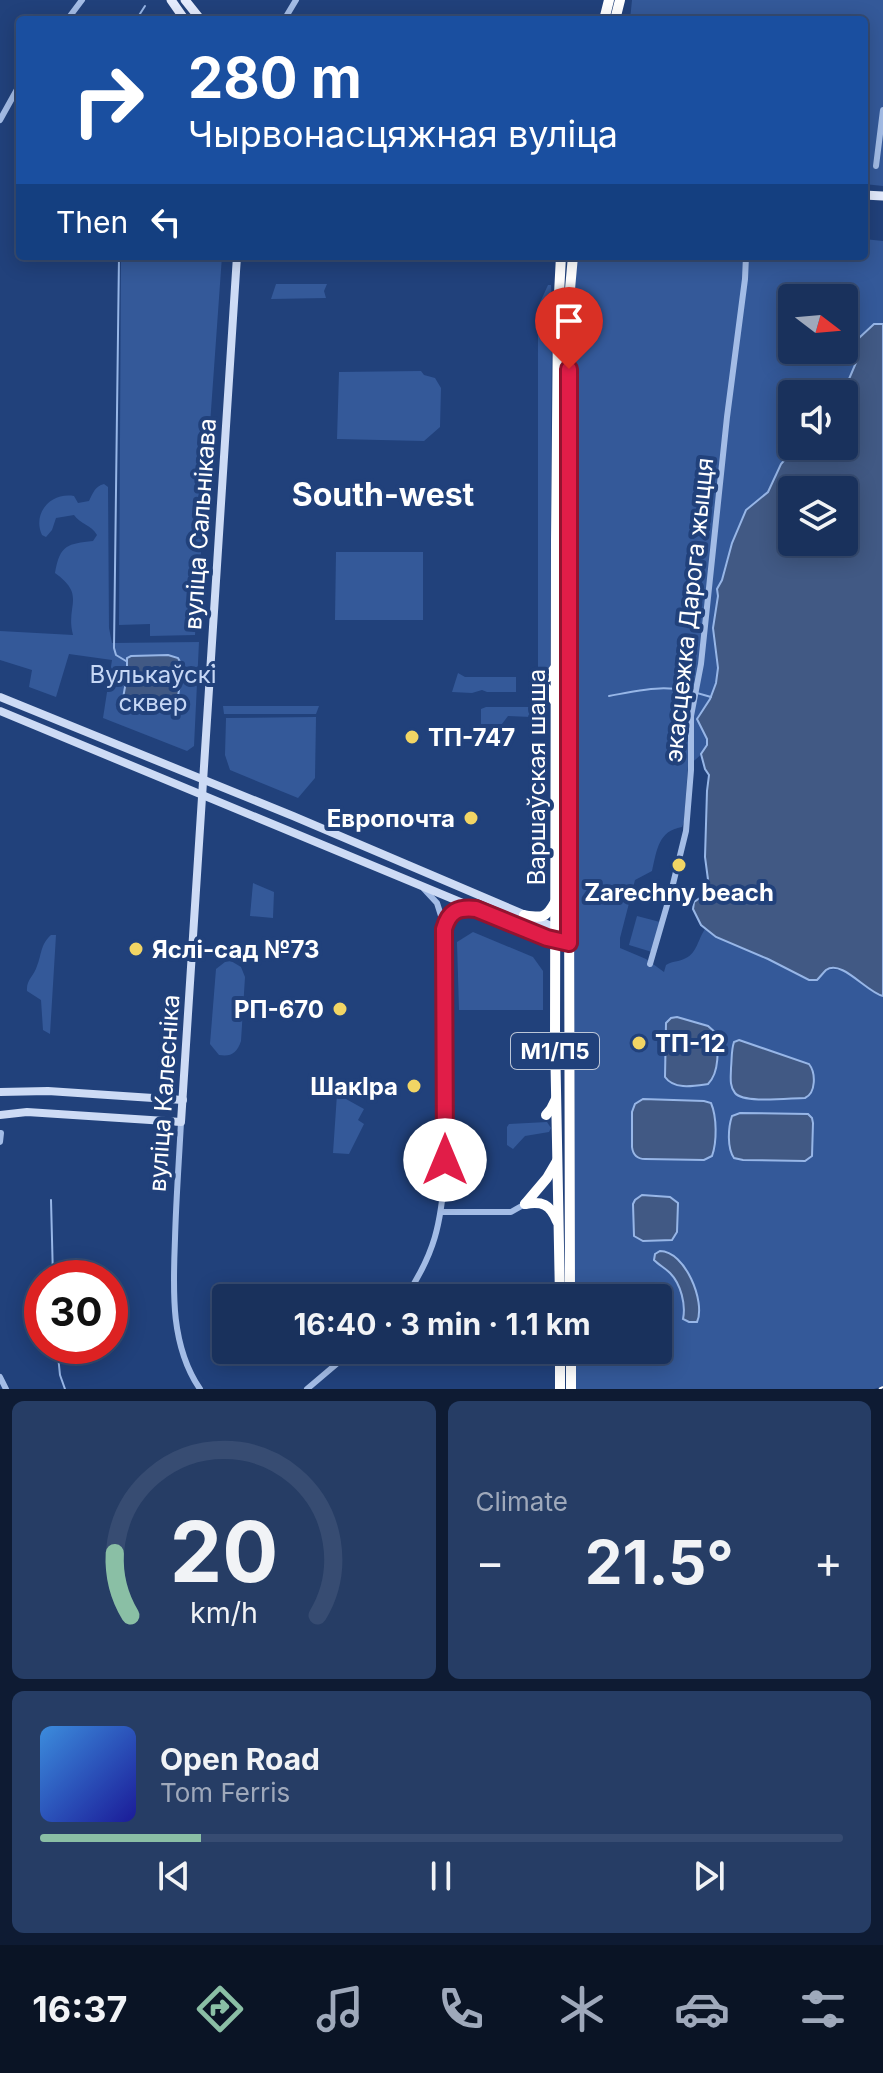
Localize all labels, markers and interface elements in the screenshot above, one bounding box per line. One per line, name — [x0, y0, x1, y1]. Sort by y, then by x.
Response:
text: 280 m — [188, 44, 362, 112]
icon: right — [56, 48, 160, 152]
text: Чырвонасцяжная вуліца — [188, 112, 618, 156]
icon: left — [144, 200, 188, 244]
text: Then — [56, 204, 128, 240]
north arrow — [778, 284, 858, 364]
map controls — [778, 284, 858, 556]
pin — [535, 287, 603, 369]
icon: arrive — [547, 299, 591, 343]
button: sound — [778, 380, 858, 460]
street label: вуліца Сальнікава — [178, 417, 222, 631]
street label: экасцежка Дарога жыцця — [659, 456, 719, 764]
district label: South-west — [292, 475, 475, 514]
button: layers — [778, 476, 858, 556]
park label: Вулькаўскі сквер — [90, 660, 217, 717]
street label: Варшаўская шаша — [522, 669, 551, 885]
place label: ТП-747 — [428, 723, 515, 752]
marker: ТП-747 — [403, 728, 421, 746]
place label: Европочта — [327, 804, 455, 833]
marker: Европочта — [462, 809, 480, 827]
marker: Zarechny beach — [670, 856, 688, 874]
place label: Zarechny beach — [584, 878, 774, 907]
place label: Яслі-сад №73 — [152, 935, 320, 964]
marker: Яслі-сад №73 — [127, 940, 145, 958]
street label: вуліца Калесніка — [143, 993, 185, 1193]
place label: РП-670 — [234, 995, 324, 1024]
marker: РП-670 — [331, 1000, 349, 1018]
place label: ТП-12 — [655, 1029, 726, 1058]
road number: М1/П5 — [511, 1033, 599, 1069]
marker: ТП-12 — [630, 1034, 648, 1052]
place label: ШакІра — [310, 1072, 398, 1101]
marker: ШакІра — [405, 1077, 423, 1095]
position arrow — [403, 1118, 487, 1202]
speed limit sign: 30 — [24, 1260, 128, 1364]
text: 16:40 · 3 min · 1.1 km — [293, 1306, 591, 1342]
text: Climate — [476, 1486, 568, 1517]
text: 20 — [170, 1501, 278, 1602]
text: 21.5° — [585, 1526, 734, 1598]
text: − — [476, 1535, 505, 1589]
text: + — [814, 1535, 843, 1589]
text: km/h — [190, 1595, 258, 1630]
text: Open Road — [160, 1741, 320, 1777]
text: Tom Ferris — [160, 1777, 290, 1808]
icon: previous — [152, 1854, 196, 1898]
icon: pause — [419, 1854, 463, 1898]
icon: next — [687, 1854, 731, 1898]
icon: directions — [192, 1981, 248, 2037]
icon: music — [312, 1981, 368, 2037]
icon: phone — [433, 1981, 489, 2037]
icon: climate — [554, 1981, 610, 2037]
icon: car — [674, 1981, 730, 2037]
icon: filters — [795, 1981, 851, 2037]
text: 16:37 — [32, 1987, 127, 2031]

